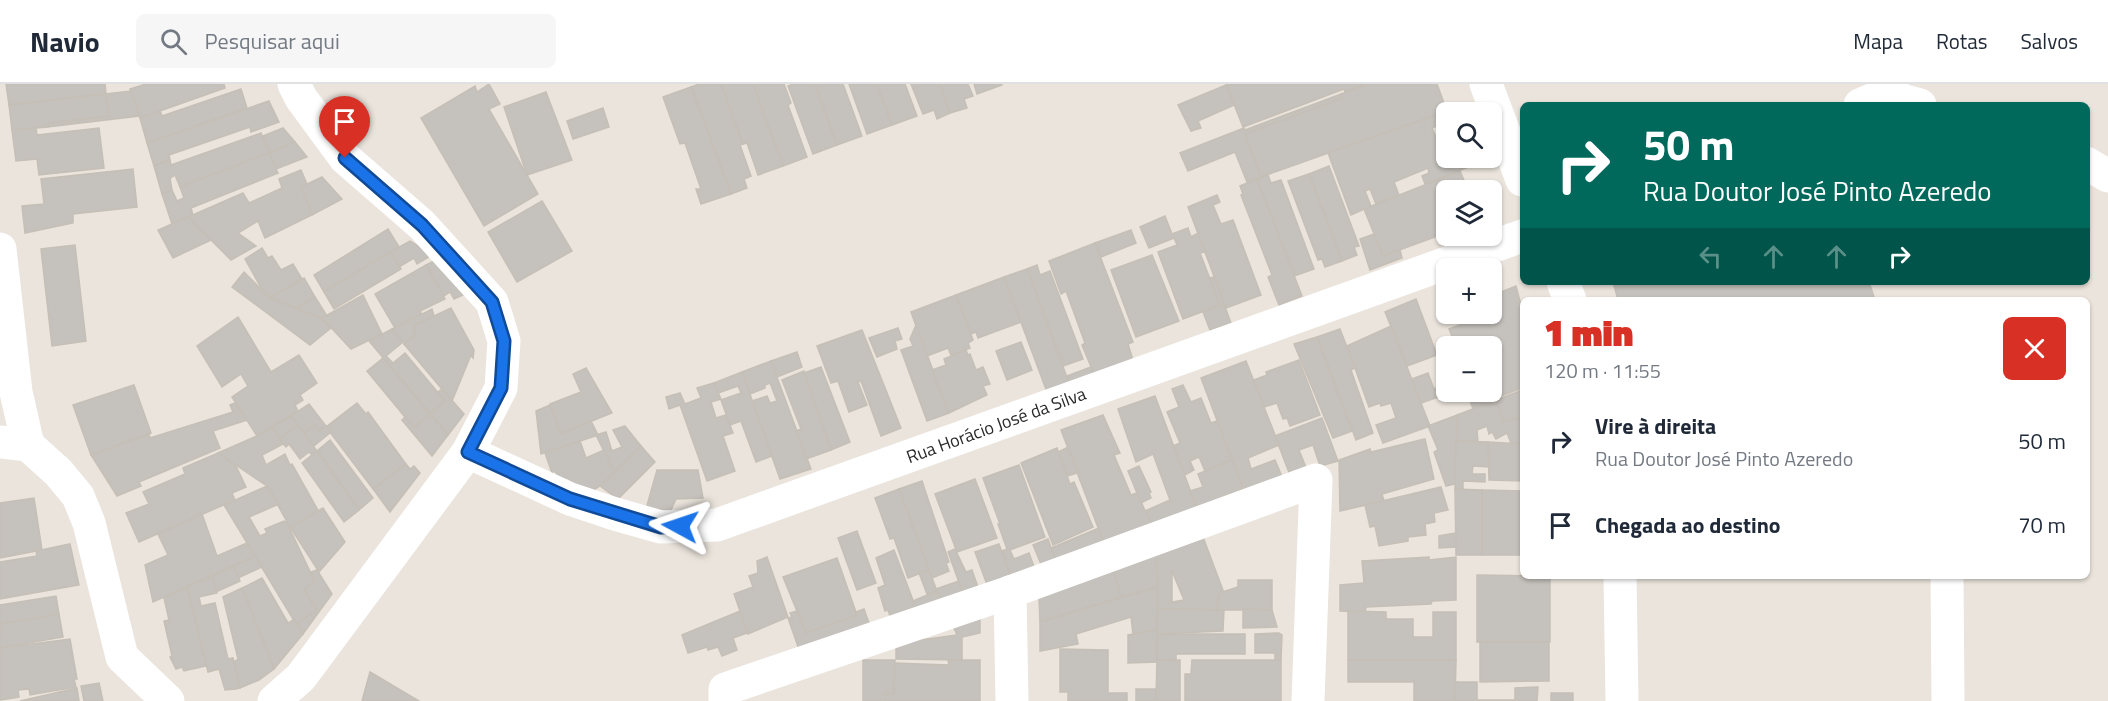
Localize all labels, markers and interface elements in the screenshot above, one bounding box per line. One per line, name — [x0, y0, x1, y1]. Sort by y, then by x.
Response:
search box — [136, 14, 556, 68]
text: Navio — [30, 20, 100, 63]
text: Pesquisar aqui — [205, 24, 340, 58]
icon: search — [157, 25, 190, 58]
text: Mapa — [1853, 25, 1903, 57]
text: Rotas — [1936, 25, 1987, 57]
text: Salvos — [2020, 25, 2078, 57]
pin — [319, 96, 370, 158]
map controls — [1436, 102, 1502, 402]
button: search — [1436, 102, 1502, 168]
icon: arrive — [328, 105, 361, 138]
text: 50 m — [1643, 112, 1735, 176]
icon: right — [1544, 126, 1622, 204]
text: Rua Doutor José Pinto Azeredo — [1643, 170, 1992, 211]
button: layers — [1436, 180, 1502, 246]
icon: left — [1694, 240, 1727, 273]
icon: ahead — [1757, 240, 1790, 273]
icon: ahead — [1820, 240, 1853, 273]
icon: right — [1883, 240, 1916, 273]
button: + — [1436, 258, 1502, 324]
text: 1 min — [1544, 305, 1633, 360]
button: close — [2003, 317, 2066, 380]
button: − — [1436, 336, 1502, 402]
text: 120 m · 11:55 — [1544, 355, 1661, 386]
street label: Rua Horácio José da Silva — [902, 380, 1090, 470]
text: Vire à direita — [1595, 409, 1716, 443]
text: 50 m — [2018, 424, 2066, 458]
icon: right — [1544, 425, 1577, 458]
text: Rua Doutor José Pinto Azeredo — [1595, 443, 1853, 474]
position arrow — [648, 494, 712, 558]
text: Chegada ao destino — [1595, 508, 1781, 542]
text: 70 m — [2018, 508, 2066, 542]
icon: arrive — [1544, 509, 1577, 542]

